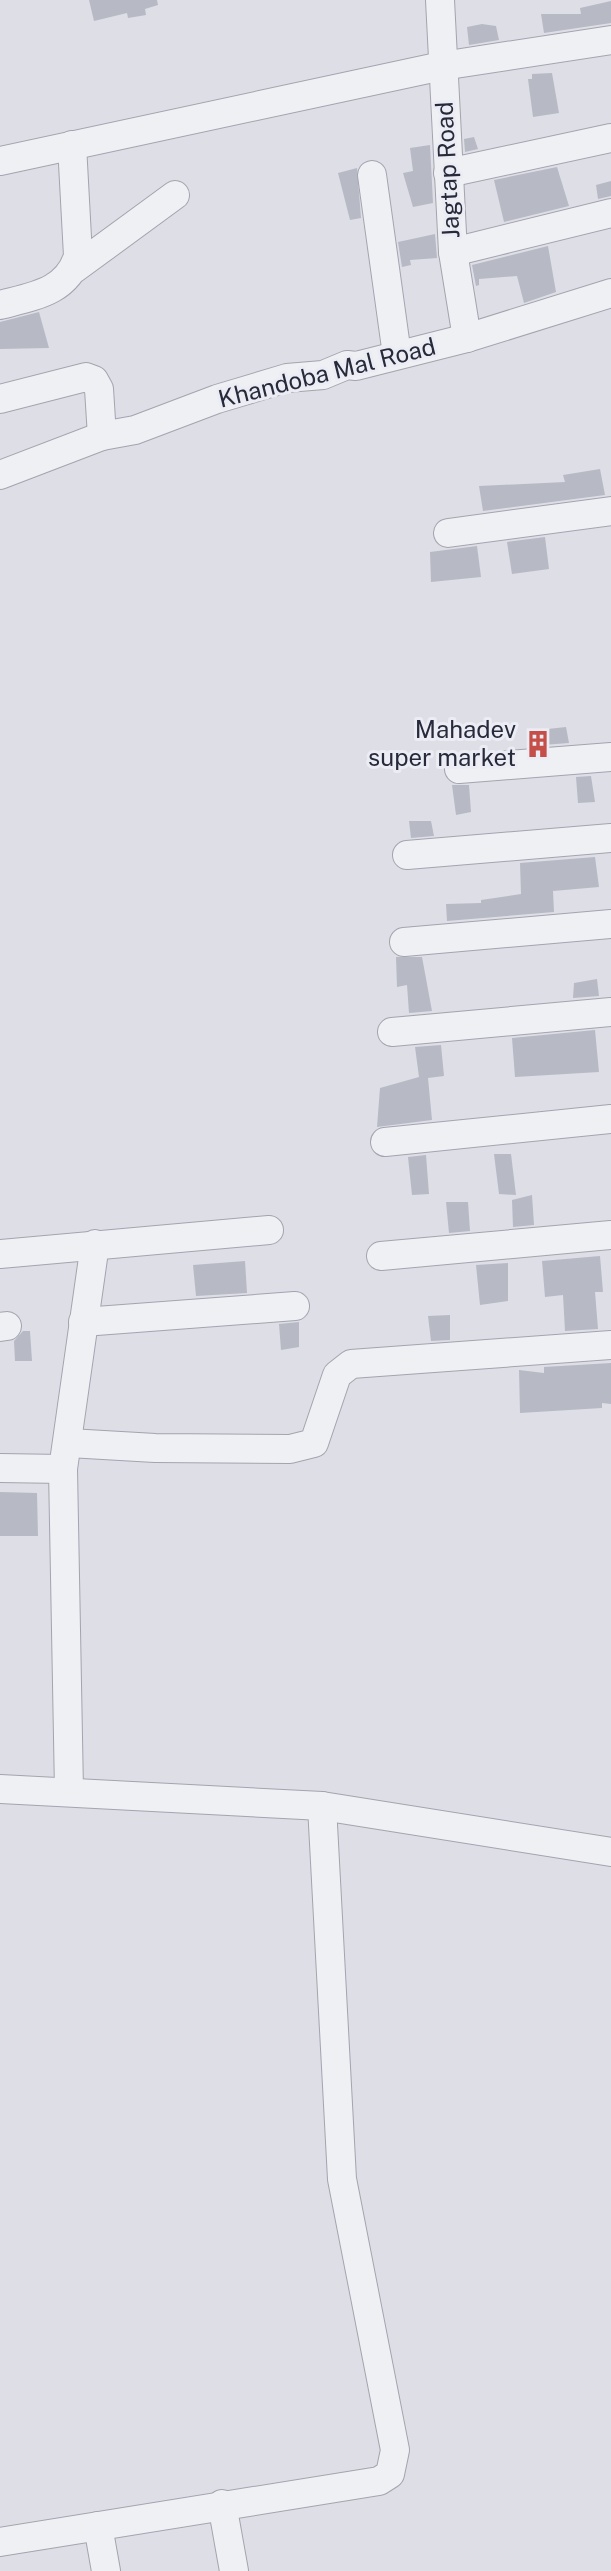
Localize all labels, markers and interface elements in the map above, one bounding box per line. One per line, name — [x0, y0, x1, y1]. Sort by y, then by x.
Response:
street label: Jagtap Road — [429, 101, 465, 239]
street label: Khandoba Mal Road — [215, 331, 438, 413]
place label: Mahadev super market — [368, 715, 516, 771]
building icon: Mahadev super market — [523, 729, 553, 759]

